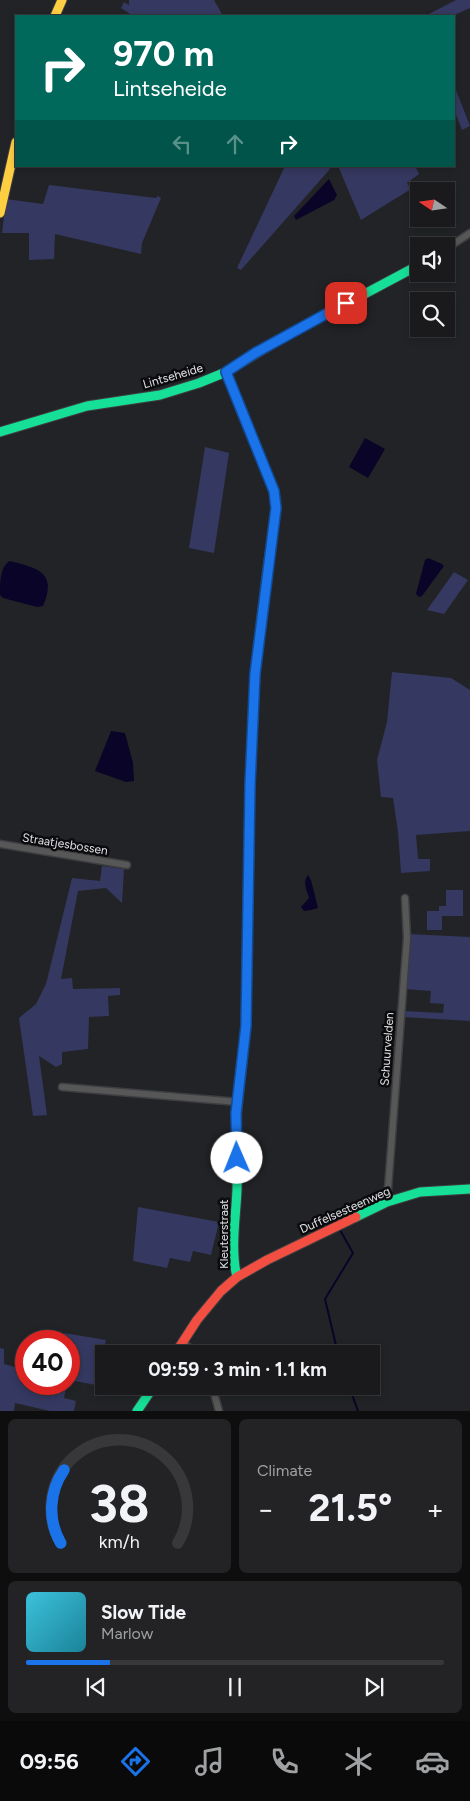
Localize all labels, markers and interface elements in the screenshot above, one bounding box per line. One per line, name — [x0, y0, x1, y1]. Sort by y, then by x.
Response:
text: 970 m — [113, 33, 214, 75]
icon: right — [30, 35, 95, 100]
text: Lintseheide — [113, 75, 227, 102]
icon: left — [168, 130, 196, 158]
icon: ahead — [221, 130, 249, 158]
icon: right — [274, 130, 302, 158]
north arrow — [410, 182, 455, 228]
map controls — [410, 182, 455, 337]
button: sound — [410, 237, 455, 282]
pin — [325, 282, 367, 324]
icon: arrive — [332, 289, 360, 317]
button: search — [410, 292, 455, 337]
street label: Lintseheide — [141, 361, 205, 391]
street label: Straatjesbossen — [21, 830, 109, 858]
street label: Schuurvelden — [377, 1012, 397, 1086]
position arrow — [210, 1131, 262, 1183]
street label: Duffelsesteenweg — [297, 1184, 393, 1236]
street label: Kleuterstraat — [217, 1199, 231, 1269]
speed limit sign: 40 — [15, 1330, 80, 1395]
text: 09:59 · 3 min · 1.1 km — [148, 1358, 327, 1381]
text: Climate — [257, 1461, 312, 1480]
text: 38 — [89, 1473, 150, 1535]
text: 21.5° — [309, 1485, 392, 1531]
text: − — [257, 1492, 274, 1526]
text: + — [427, 1492, 444, 1526]
text: km/h — [99, 1531, 140, 1552]
text: Slow Tide — [101, 1601, 186, 1624]
text: Marlow — [101, 1624, 153, 1643]
icon: previous — [82, 1673, 110, 1701]
icon: pause — [221, 1673, 249, 1701]
icon: next — [360, 1673, 388, 1701]
icon: directions — [118, 1744, 153, 1779]
icon: music — [192, 1744, 227, 1779]
icon: phone — [267, 1744, 302, 1779]
icon: climate — [341, 1744, 376, 1779]
icon: car — [415, 1744, 450, 1779]
text: 09:56 — [20, 1748, 79, 1775]

